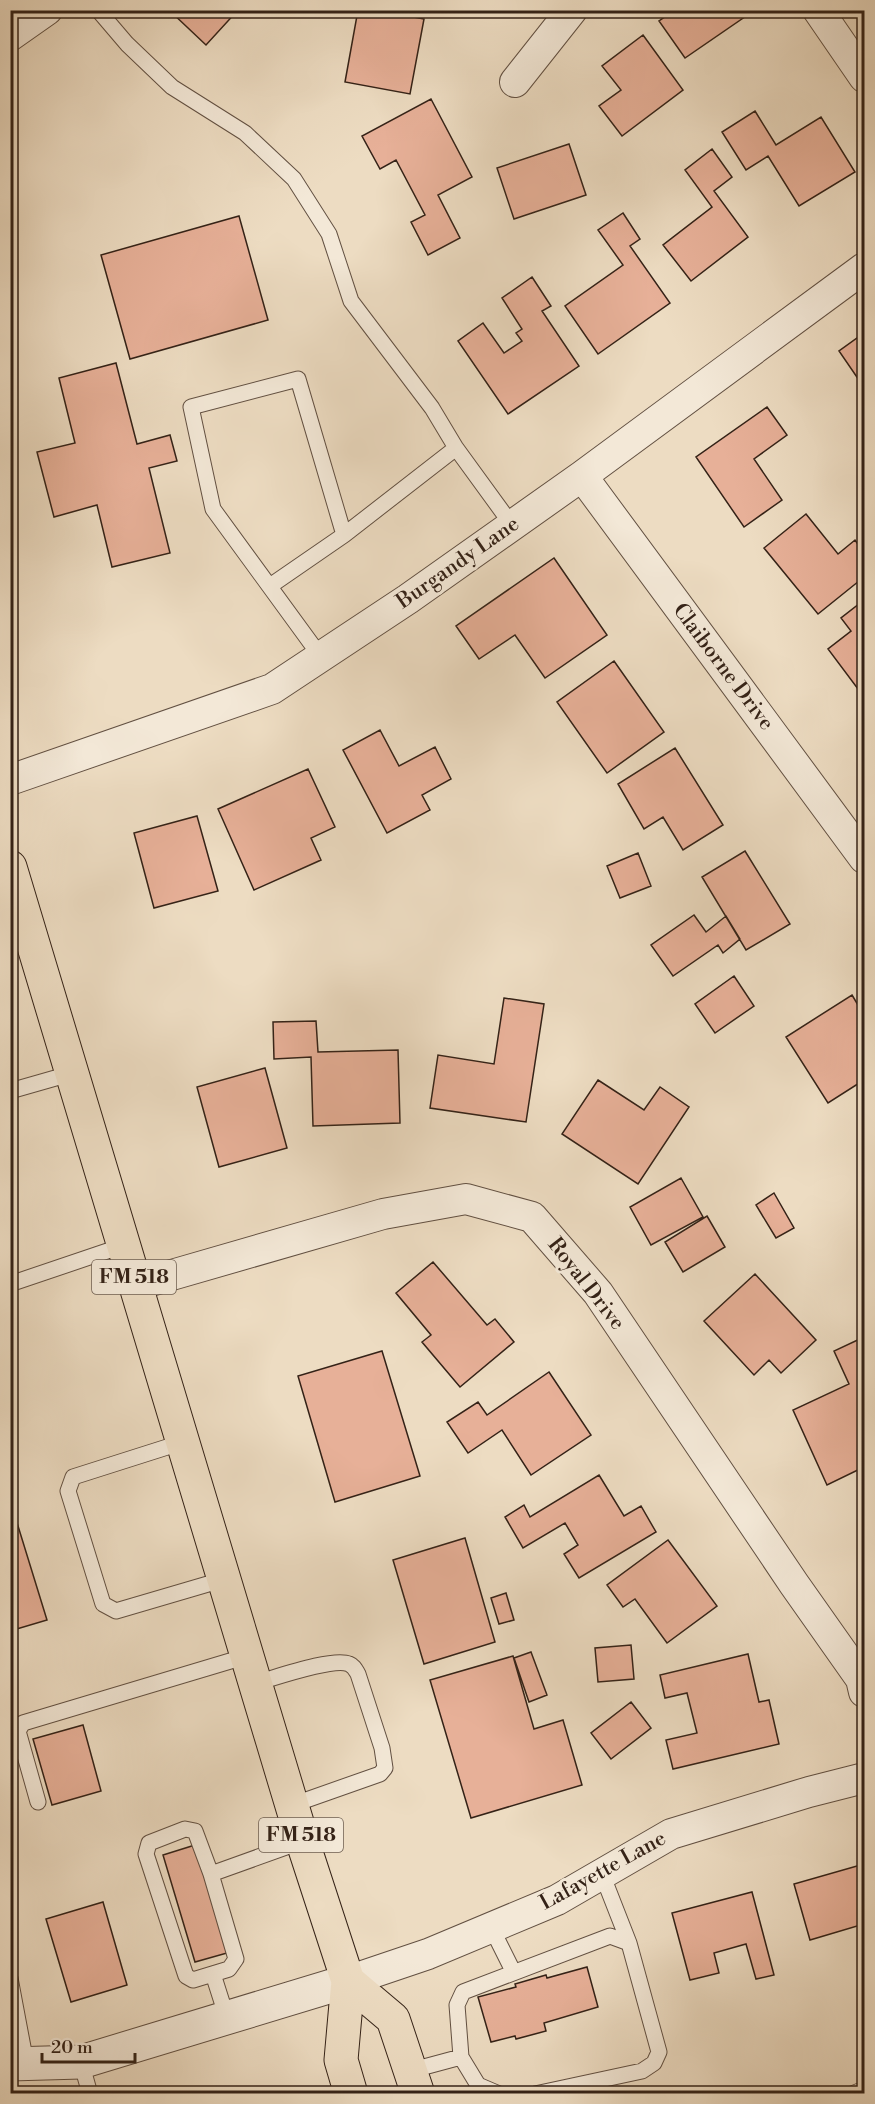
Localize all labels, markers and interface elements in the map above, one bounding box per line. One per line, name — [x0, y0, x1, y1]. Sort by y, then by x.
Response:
street label: Burgandy Lane — [391, 511, 524, 616]
street label: Claiborne Drive — [667, 598, 779, 736]
street label: Royal Drive — [542, 1232, 630, 1336]
road number: FM 518 — [92, 1260, 176, 1294]
road number: FM 518 — [259, 1818, 343, 1852]
street label: Lafayette Lane — [535, 1826, 671, 1916]
scale bar — [42, 2026, 135, 2064]
text: 20 m — [51, 2036, 93, 2059]

